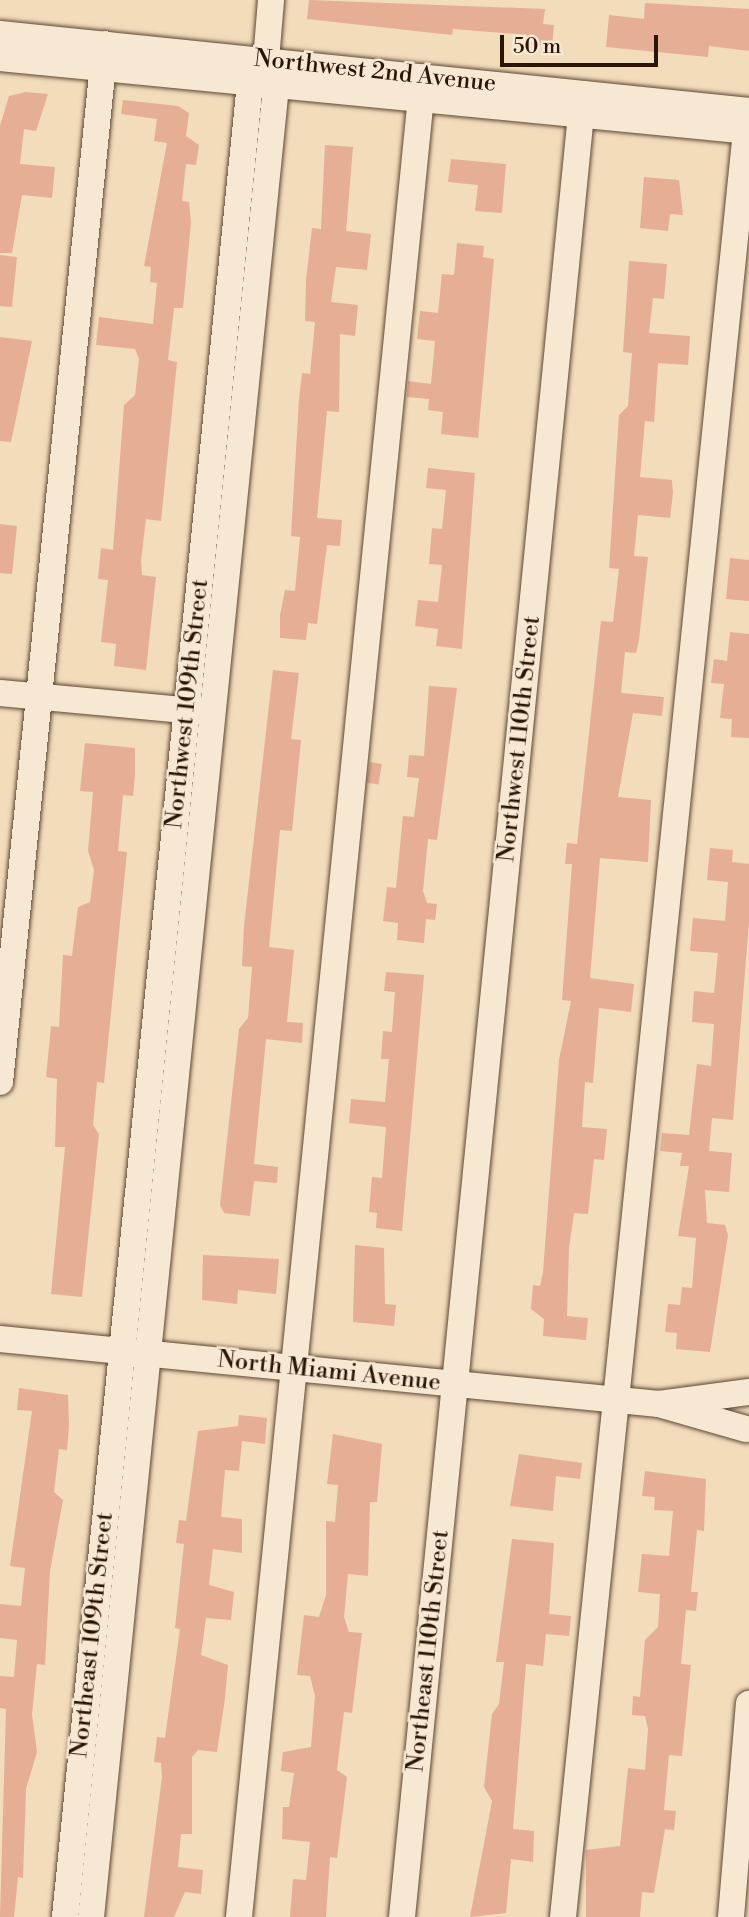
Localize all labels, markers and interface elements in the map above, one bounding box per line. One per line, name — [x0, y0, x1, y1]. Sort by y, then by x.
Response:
scale bar — [504, 21, 662, 65]
text: 50 m — [513, 34, 561, 60]
street label: Northwest 2nd Avenue — [252, 45, 498, 99]
street label: Northwest 109th Street — [161, 578, 215, 830]
street label: Northwest 110th Street — [493, 614, 547, 864]
street label: North Miami Avenue — [216, 1346, 442, 1398]
street label: Northeast 109th Street — [66, 1511, 120, 1759]
street label: Northeast 110th Street — [402, 1528, 456, 1774]

